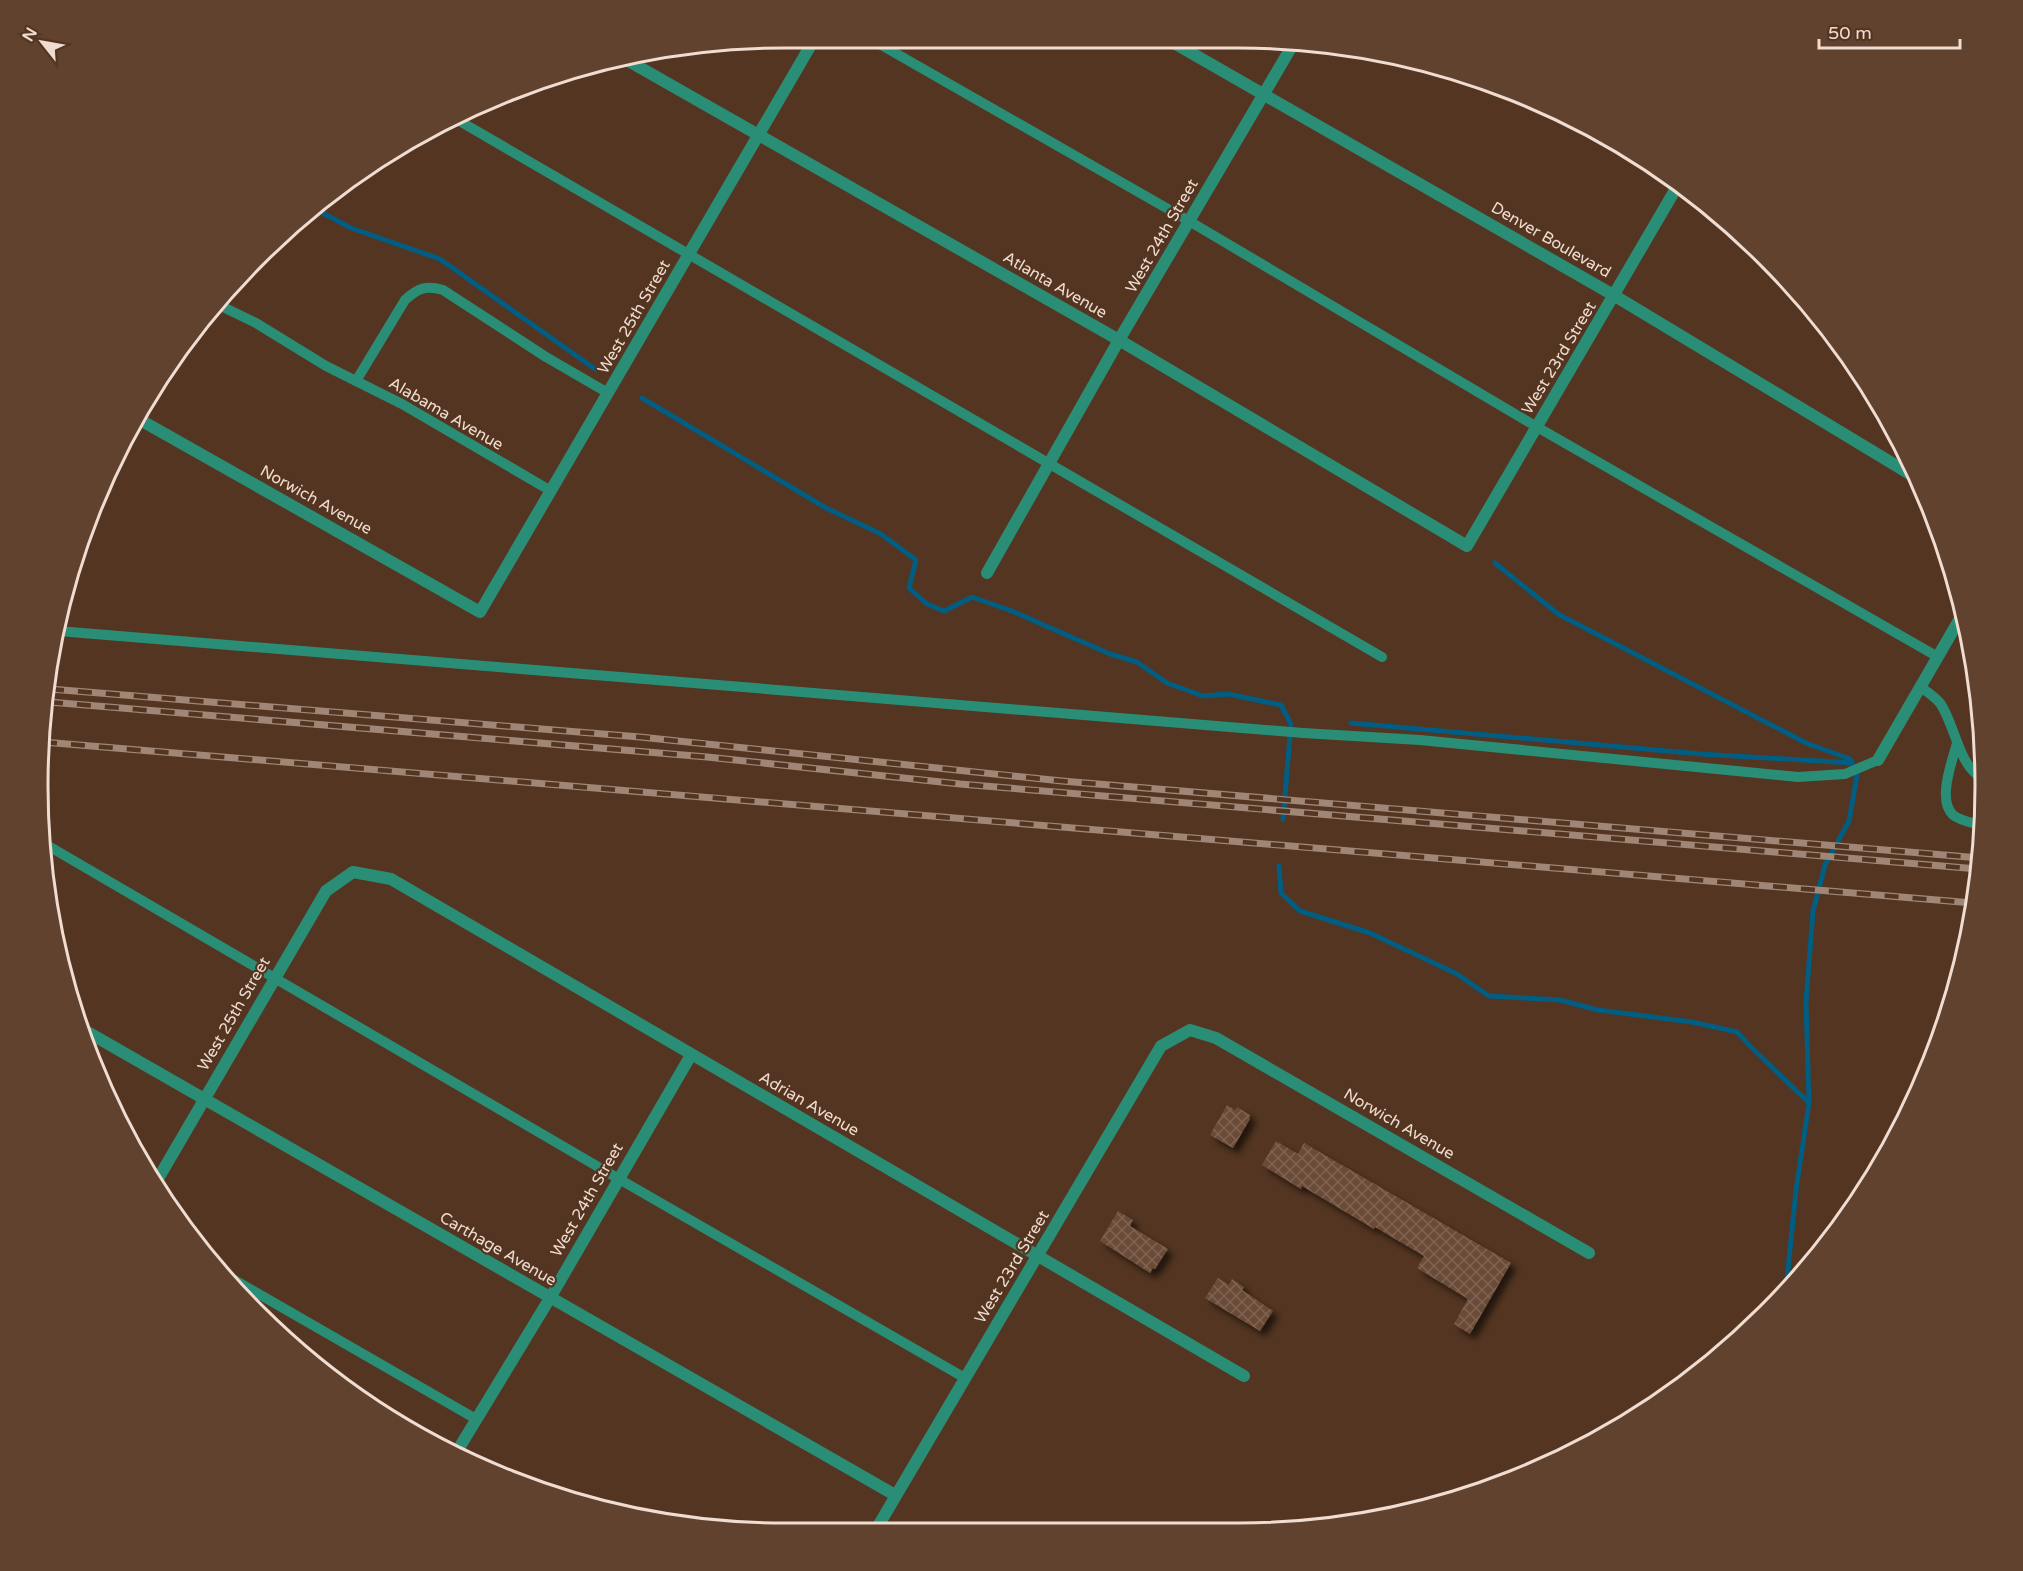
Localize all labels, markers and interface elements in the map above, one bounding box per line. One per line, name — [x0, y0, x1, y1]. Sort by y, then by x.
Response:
north arrow — [12, 12, 72, 72]
scale bar — [1819, 12, 1960, 50]
text: 50 m — [1828, 22, 1872, 44]
text: N — [18, 24, 42, 45]
street label: West 24th Street — [1121, 175, 1203, 297]
street label: Denver Boulevard — [1488, 198, 1614, 282]
street label: Atlanta Avenue — [999, 247, 1111, 323]
street label: West 25th Street — [593, 256, 675, 378]
street label: West 23rd Street — [1517, 298, 1601, 418]
street label: Alabama Avenue — [385, 373, 507, 455]
street label: Norwich Avenue — [257, 461, 375, 539]
street label: West 25th Street — [193, 953, 275, 1075]
street label: Adrian Avenue — [755, 1067, 863, 1141]
street label: Norwich Avenue — [1340, 1084, 1458, 1164]
street label: West 24th Street — [546, 1139, 628, 1261]
street label: Carthage Avenue — [436, 1207, 560, 1291]
street label: West 23rd Street — [970, 1207, 1054, 1327]

